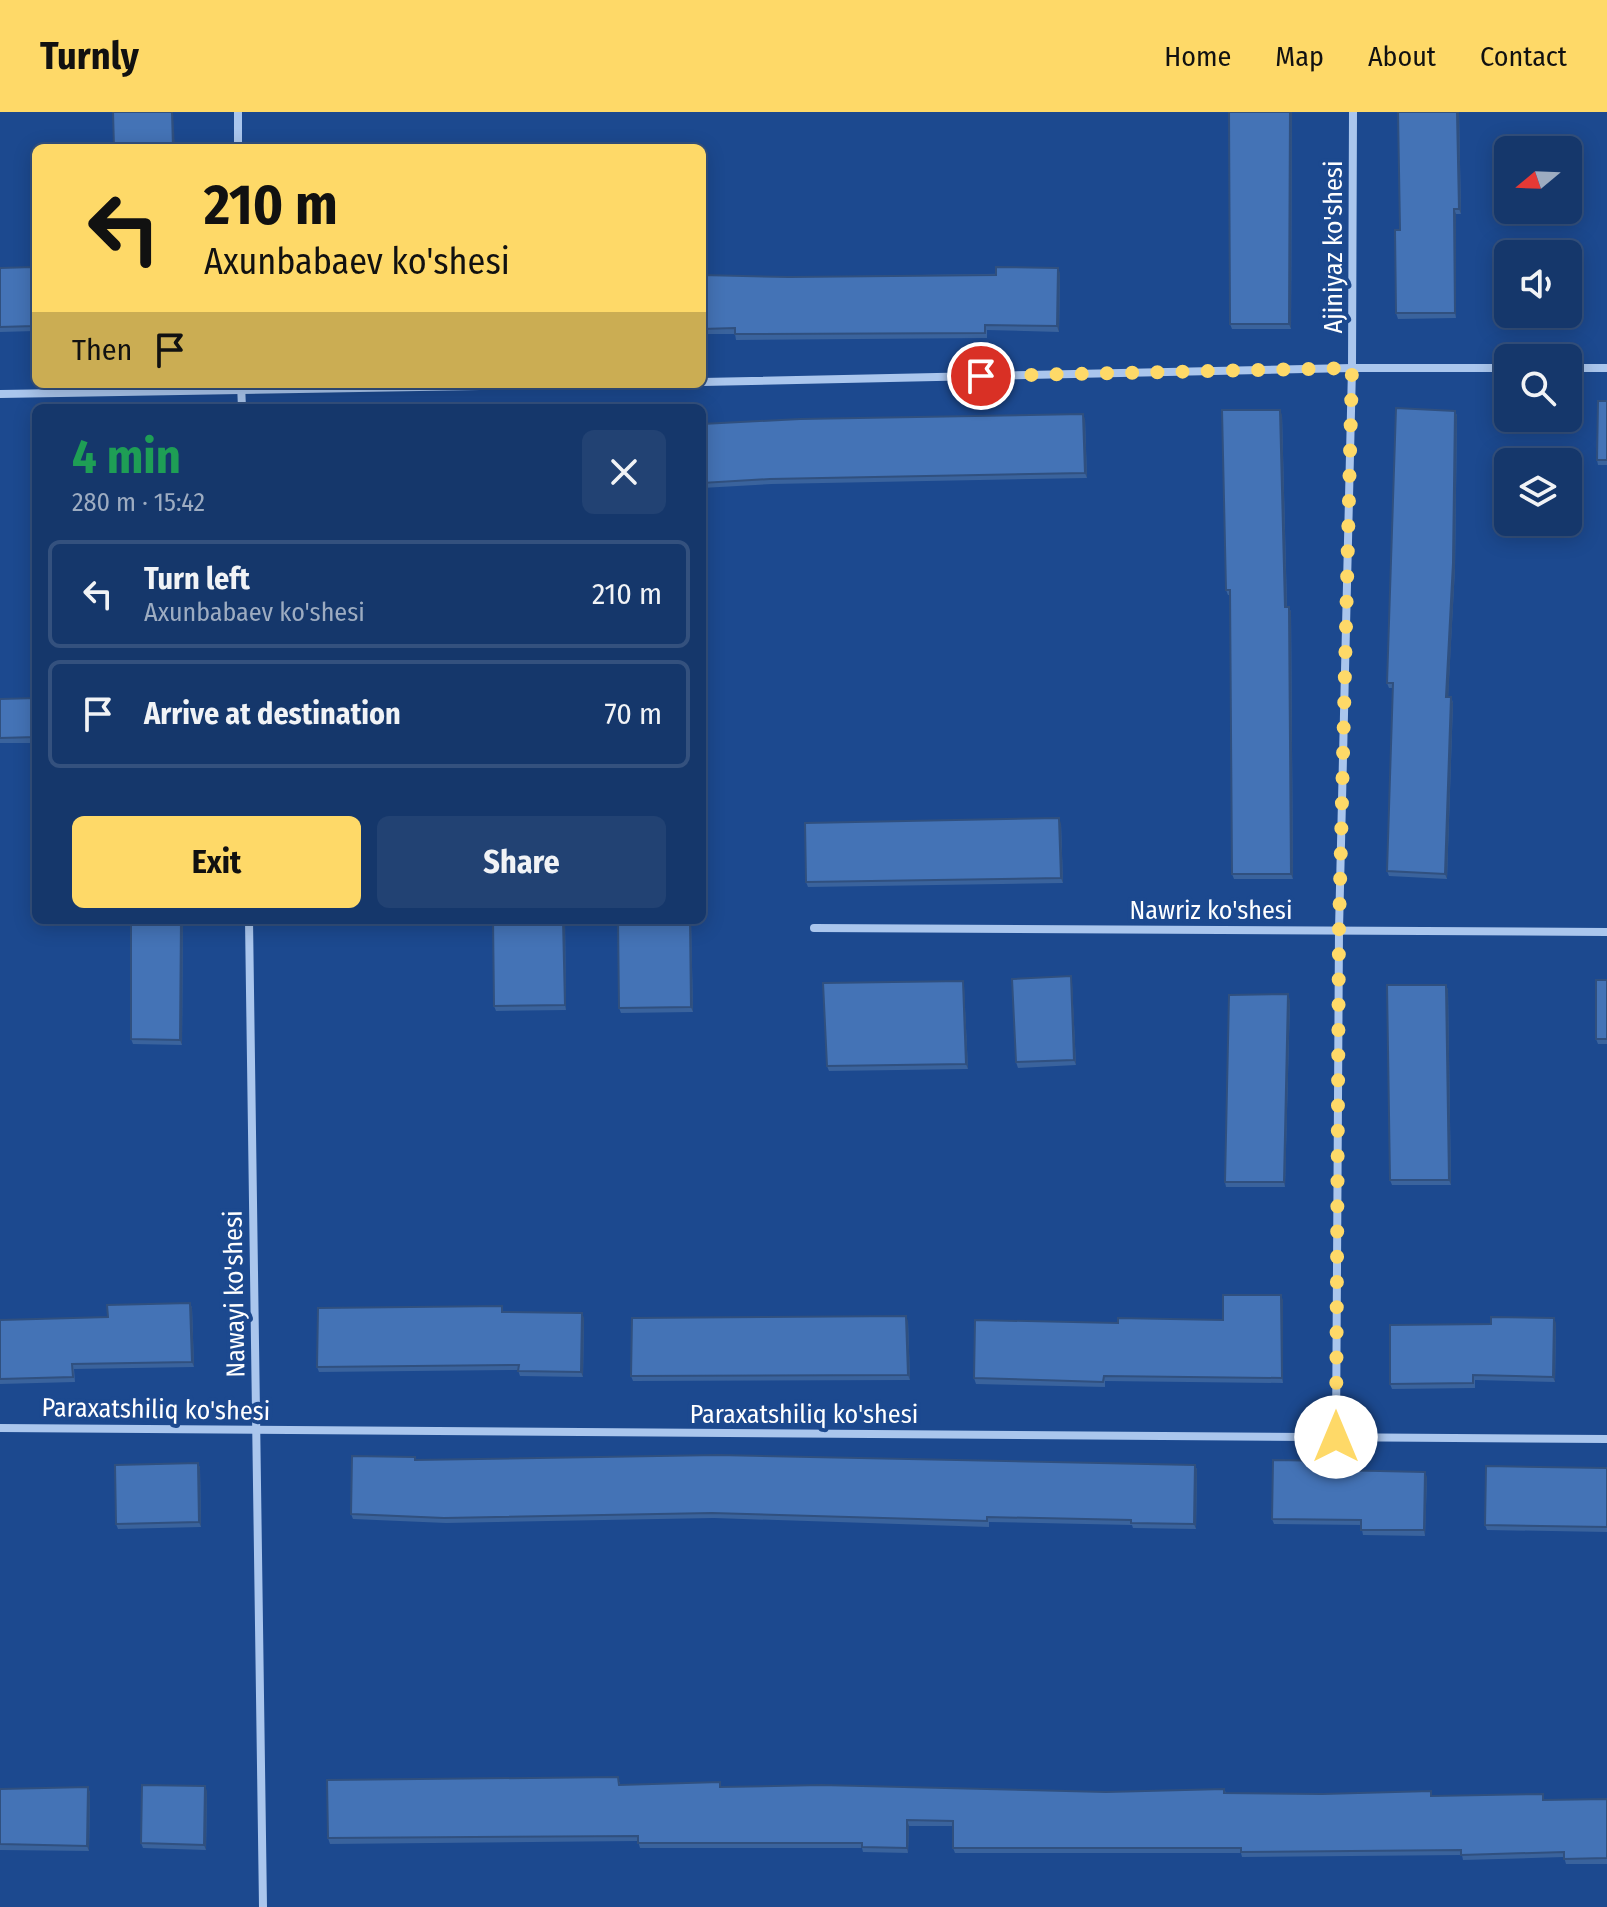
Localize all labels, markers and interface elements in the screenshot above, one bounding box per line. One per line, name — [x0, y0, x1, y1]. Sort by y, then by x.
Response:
text: Turnly — [40, 33, 139, 79]
text: Home — [1164, 40, 1231, 73]
text: Map — [1275, 40, 1324, 73]
text: About — [1368, 40, 1436, 73]
text: Contact — [1480, 40, 1567, 73]
north arrow — [1494, 136, 1582, 224]
map controls — [1494, 136, 1582, 536]
street label: Ajiniyaz ko'shesi — [1318, 161, 1349, 333]
text: 210 m — [204, 172, 338, 239]
icon: left — [72, 176, 176, 280]
text: Axunbabaev ko'shesi — [204, 240, 510, 284]
button: sound — [1494, 240, 1582, 328]
icon: arrive — [148, 328, 192, 372]
text: Then — [72, 332, 132, 368]
pin — [947, 342, 1015, 410]
button: search — [1494, 344, 1582, 432]
icon: arrive — [959, 354, 1003, 398]
text: 4 min — [72, 428, 181, 486]
button: close — [582, 430, 666, 514]
button: layers — [1494, 448, 1582, 536]
text: 280 m · 15:42 — [72, 487, 205, 518]
text: Turn left — [144, 561, 250, 597]
icon: left — [76, 572, 120, 616]
text: 210 m — [592, 576, 662, 612]
text: Axunbabaev ko'shesi — [144, 597, 365, 628]
icon: arrive — [76, 692, 120, 736]
text: Arrive at destination — [144, 696, 401, 732]
text: 70 m — [604, 696, 662, 732]
button: Exit — [72, 816, 361, 908]
button: Share — [377, 816, 666, 908]
street label: Nawriz ko'shesi — [1129, 895, 1293, 926]
street label: Nawayi ko'shesi — [218, 1210, 251, 1378]
street label: Paraxatshiliq ko'shesi — [41, 1392, 271, 1427]
position arrow — [1294, 1395, 1378, 1479]
street label: Paraxatshiliq ko'shesi — [690, 1399, 918, 1430]

